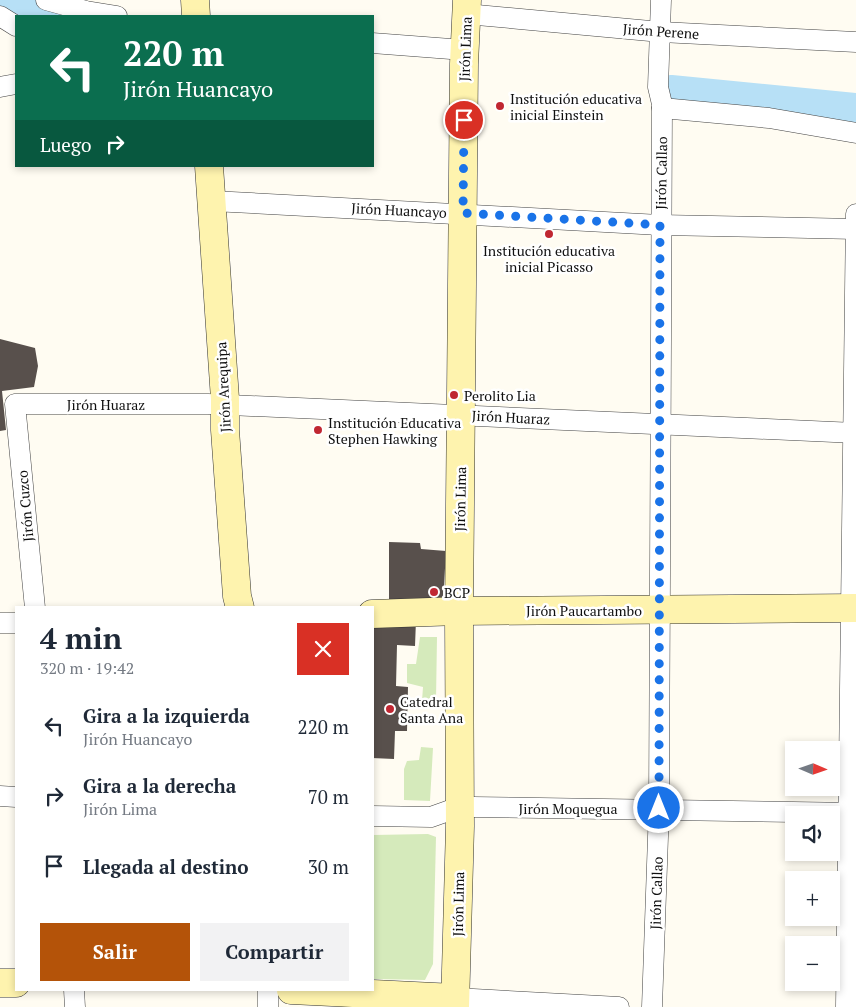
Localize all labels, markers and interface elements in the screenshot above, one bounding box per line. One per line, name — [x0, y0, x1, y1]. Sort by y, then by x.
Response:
street label: Jirón Lima — [454, 16, 476, 82]
street label: Jirón Perene — [622, 19, 700, 43]
text: 220 m — [123, 30, 224, 76]
icon: left — [40, 35, 105, 100]
text: Jirón Huancayo — [123, 74, 273, 103]
place label: Institución educativa inicial Einstein — [510, 89, 642, 124]
pin — [443, 99, 485, 141]
marker: Institución educativa inicial Einstein — [494, 100, 506, 112]
icon: arrive — [450, 106, 478, 134]
icon: right — [101, 130, 129, 158]
text: Luego — [40, 132, 91, 157]
street label: Jirón Callao — [651, 136, 671, 210]
street label: Jirón Huancayo — [351, 198, 447, 222]
marker: Institución educativa inicial Picasso — [543, 228, 555, 240]
place label: Institución educativa inicial Picasso — [483, 241, 615, 276]
street label: Jirón Arequipa — [211, 341, 235, 433]
place label: Perolito Lia — [464, 386, 536, 405]
marker: Perolito Lia — [448, 389, 460, 401]
street label: Jirón Huaraz — [67, 395, 145, 414]
street label: Jirón Huaraz — [471, 405, 551, 429]
place label: Institución Educativa Stephen Hawking — [328, 413, 461, 448]
marker: Institución Educativa Stephen Hawking — [312, 424, 324, 436]
street label: Jirón Lima — [450, 466, 470, 532]
street label: Jirón Cuzco — [12, 469, 38, 542]
place label: BCP — [444, 583, 470, 602]
marker: BCP — [428, 586, 440, 598]
street label: Jirón Paucartambo — [526, 601, 642, 620]
text: 4 min — [40, 618, 122, 658]
button: close — [297, 623, 349, 675]
text: 320 m · 19:42 — [40, 657, 134, 679]
place label: Catedral Santa Ana — [400, 692, 463, 727]
text: Gira a la izquierda — [83, 703, 250, 728]
marker: Catedral Santa Ana — [384, 703, 396, 715]
icon: left — [40, 712, 68, 740]
text: 220 m — [298, 714, 349, 739]
text: Jirón Huancayo — [83, 728, 192, 750]
north arrow — [785, 741, 840, 796]
map controls — [785, 741, 840, 991]
text: Gira a la derecha — [83, 773, 236, 798]
position arrow — [632, 781, 684, 833]
icon: right — [40, 782, 68, 810]
text: 70 m — [308, 784, 349, 809]
text: Jirón Lima — [83, 798, 157, 820]
street label: Jirón Moquegua — [519, 799, 617, 818]
button: sound — [785, 806, 840, 861]
icon: arrive — [40, 852, 68, 880]
text: Llegada al destino — [83, 854, 249, 879]
text: 30 m — [308, 854, 349, 879]
street label: Jirón Callao — [645, 856, 667, 930]
street label: Jirón Lima — [448, 871, 468, 937]
button: + — [785, 871, 840, 926]
button: Salir — [40, 923, 190, 981]
button: Compartir — [200, 923, 349, 981]
button: − — [785, 936, 840, 991]

